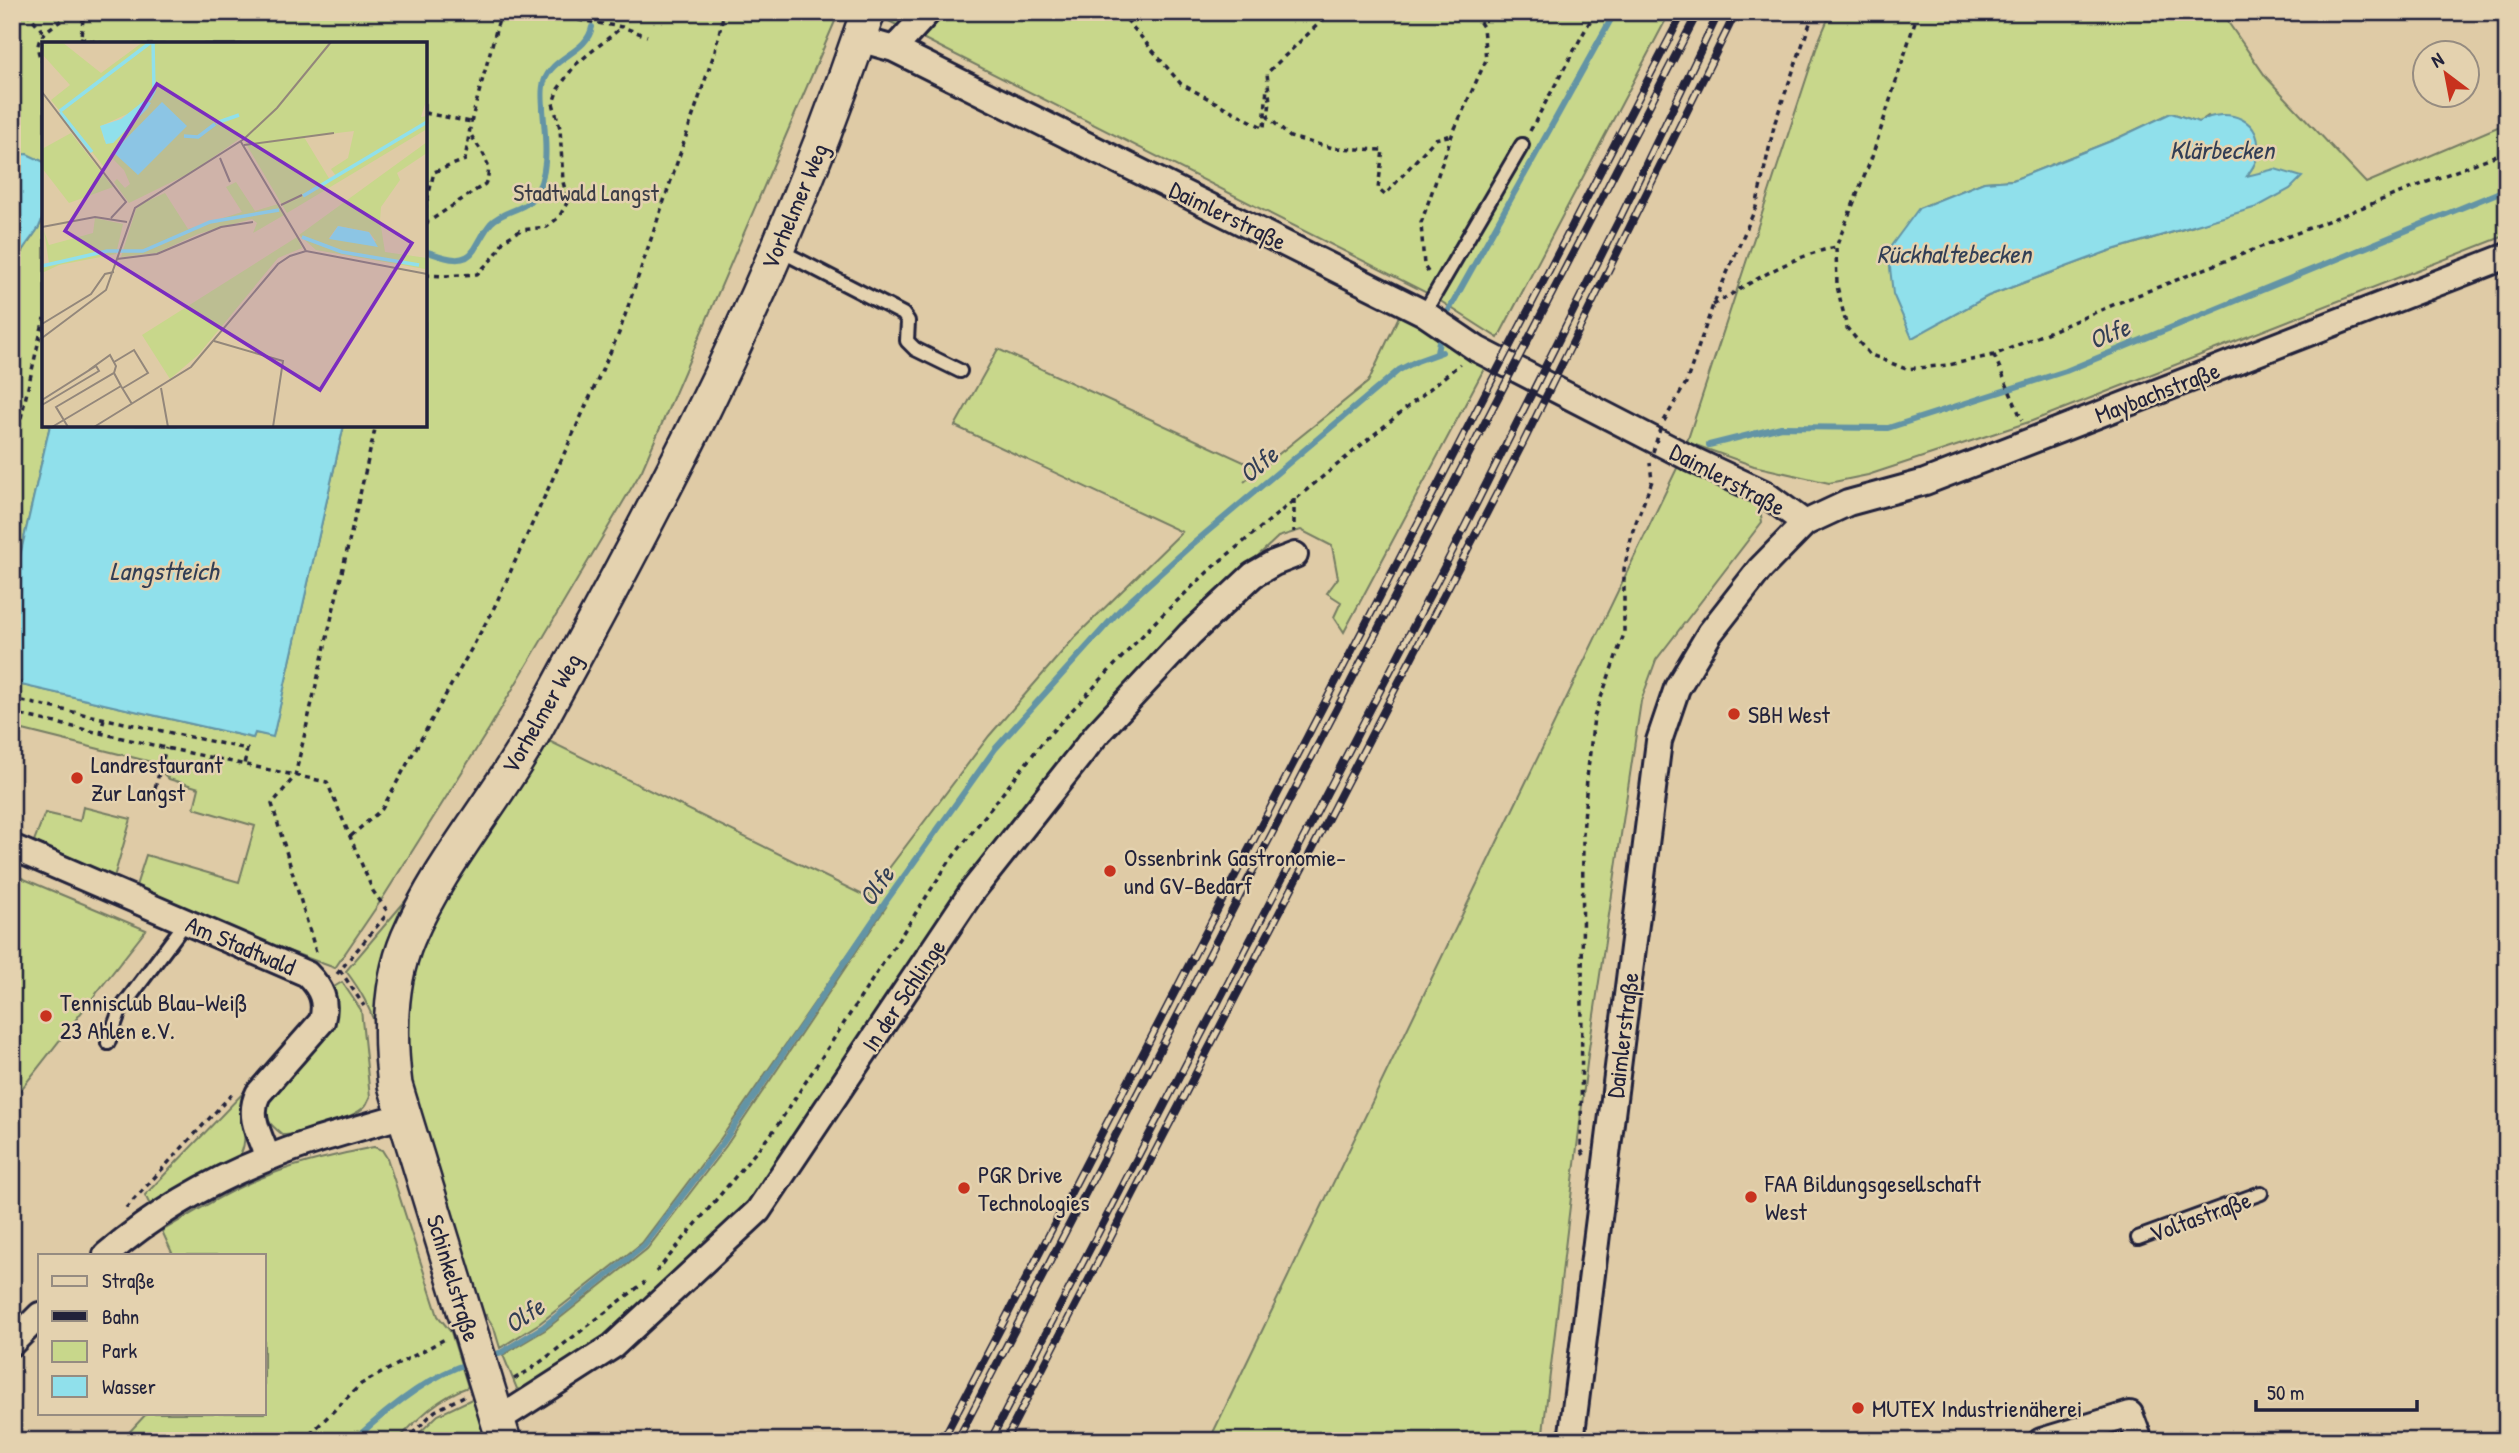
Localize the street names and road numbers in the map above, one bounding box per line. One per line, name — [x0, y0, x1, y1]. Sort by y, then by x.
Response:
street label: Vorhelmer Weg — [753, 138, 835, 274]
street label: Daimlerstraße — [1164, 173, 1292, 257]
street label: Maybachstraße — [2090, 353, 2224, 430]
street label: Daimlerstraße — [1665, 435, 1792, 523]
street label: Vorhelmer Weg — [494, 647, 588, 779]
street label: Am Stadtwald — [181, 908, 301, 982]
street label: In der Schlinge — [854, 932, 953, 1057]
street label: Daimlerstraße — [1598, 970, 1646, 1100]
street label: Voltastraße — [2145, 1183, 2256, 1249]
street label: Schinkelstraße — [420, 1211, 489, 1346]

